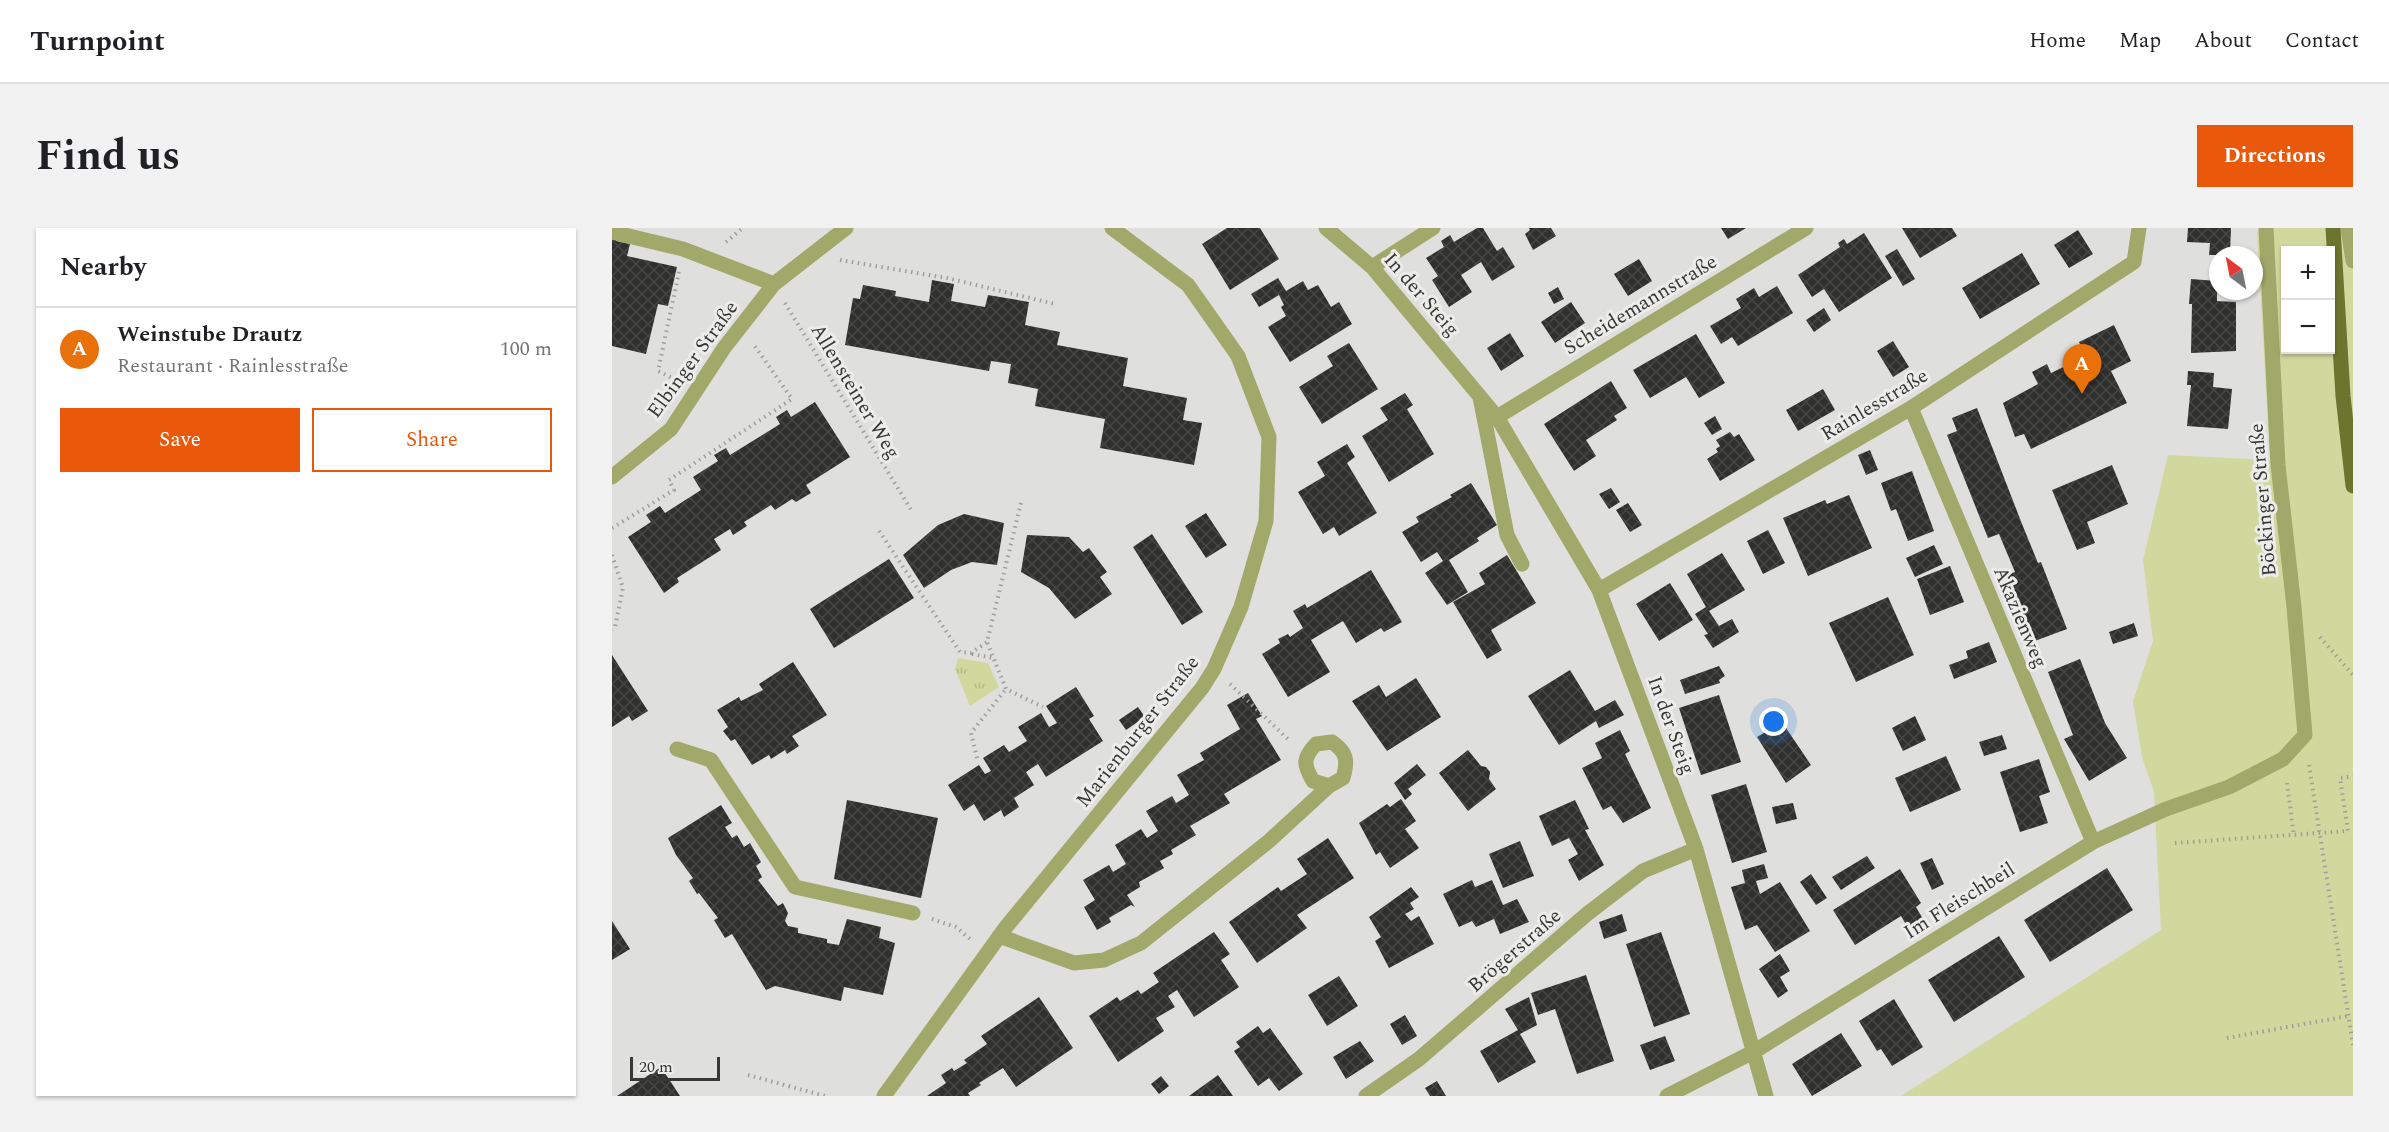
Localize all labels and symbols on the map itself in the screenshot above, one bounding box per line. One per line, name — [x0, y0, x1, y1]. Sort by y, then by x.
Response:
street label: In der Steig — [1376, 246, 1466, 343]
north arrow — [2209, 246, 2263, 300]
street label: Scheidemannstraße — [1558, 247, 1723, 363]
street label: Elbinger Straße — [640, 295, 746, 425]
street label: Allensteiner Weg — [803, 318, 908, 465]
pin: A — [2062, 344, 2102, 394]
street label: Rainlesstraße — [1815, 361, 1934, 449]
street label: Böckinger Straße — [2241, 422, 2285, 578]
street label: Akazienweg — [1985, 562, 2055, 673]
street label: Marienburger Straße — [1069, 649, 1207, 814]
street label: In der Steig — [1639, 672, 1703, 779]
your location — [1759, 707, 1788, 736]
street label: Im Fleischbeil — [1898, 855, 2021, 947]
street label: Brögerstraße — [1461, 902, 1568, 1000]
scale bar — [630, 1054, 720, 1082]

